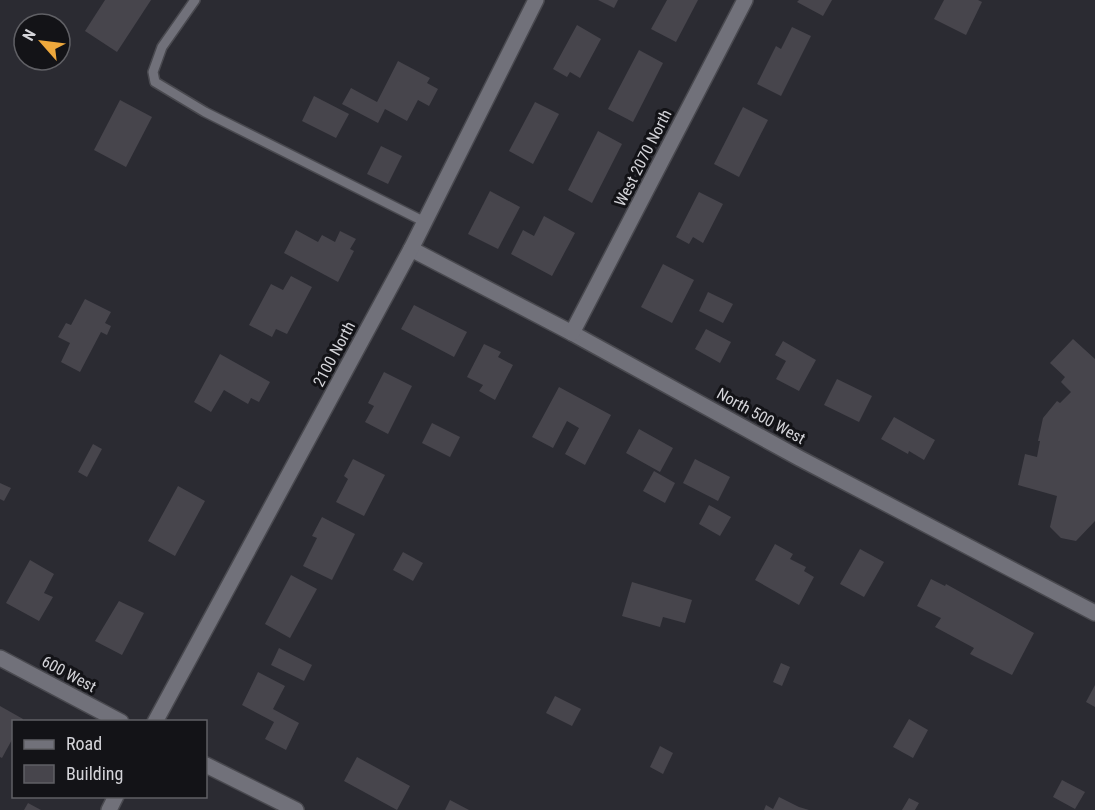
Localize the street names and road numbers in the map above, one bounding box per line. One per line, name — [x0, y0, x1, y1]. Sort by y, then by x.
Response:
street label: West 2070 North — [610, 106, 676, 210]
street label: 2100 North — [309, 318, 359, 390]
street label: North 500 West — [713, 384, 809, 448]
street label: 600 West — [39, 652, 100, 696]

